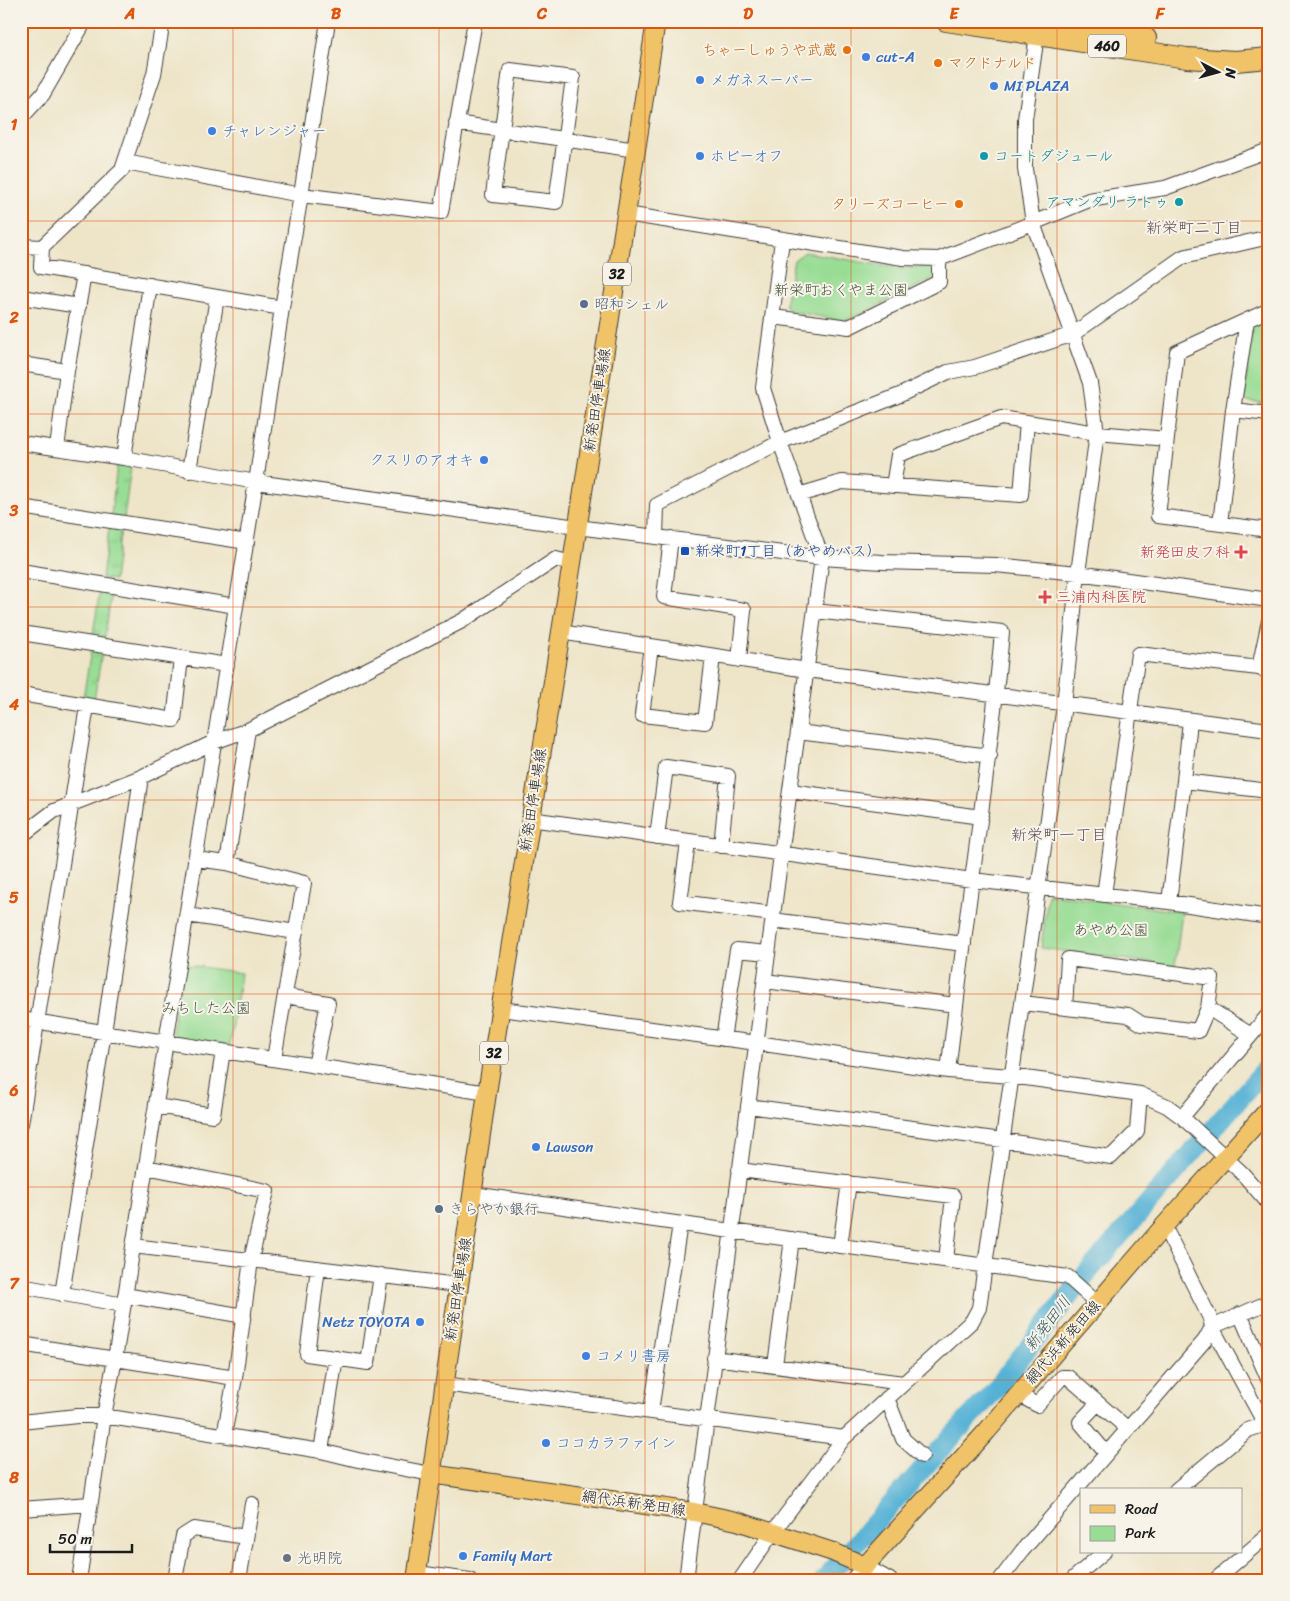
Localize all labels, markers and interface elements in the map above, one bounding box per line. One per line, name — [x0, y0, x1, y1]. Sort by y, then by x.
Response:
text: A — [124, 0, 135, 28]
text: B — [331, 0, 342, 28]
text: C — [536, 0, 548, 28]
text: D — [743, 0, 753, 28]
text: E — [950, 0, 960, 28]
text: F — [1155, 0, 1166, 28]
road number: 460 — [1088, 34, 1126, 58]
place label: ちゃーしゅうや武蔵 — [702, 37, 837, 63]
marker: ちゃーしゅうや武蔵 — [841, 44, 853, 56]
place label: cut-A — [876, 44, 915, 70]
north arrow — [1192, 48, 1242, 98]
place label: マクドナルド — [948, 50, 1037, 76]
marker: cut-A — [860, 51, 872, 63]
marker: マクドナルド — [932, 57, 944, 69]
text: N — [1217, 66, 1243, 80]
place label: メガネスーパー — [710, 67, 814, 93]
place label: MI PLAZA — [1004, 73, 1069, 99]
marker: メガネスーパー — [694, 74, 706, 86]
marker: MI PLAZA — [988, 80, 1000, 92]
text: 1 — [11, 110, 18, 139]
place label: チャレンジャー — [222, 118, 327, 144]
marker: チャレンジャー — [206, 125, 218, 137]
place label: ホビーオフ — [710, 143, 783, 169]
place label: コートダジュール — [994, 143, 1113, 169]
marker: ホビーオフ — [694, 150, 706, 162]
marker: コートダジュール — [978, 150, 990, 162]
place label: アマンダリ ラトゥ — [1046, 189, 1169, 215]
place label: タリーズコーヒー — [831, 191, 949, 217]
marker: アマンダリ ラトゥ — [1173, 196, 1185, 208]
marker: タリーズコーヒー — [953, 198, 965, 210]
district label: 新栄町二丁目 — [1146, 213, 1242, 242]
road number: 32 — [603, 262, 631, 286]
park label: 新栄町おくやま公園 — [774, 277, 908, 303]
place label: 昭和シェル — [594, 291, 669, 317]
marker: 昭和シェル — [578, 298, 590, 310]
text: 2 — [8, 303, 19, 332]
street label: 新発田停車場線 — [576, 346, 618, 454]
place label: クスリのアオキ — [369, 447, 474, 473]
marker: クスリのアオキ — [478, 454, 490, 466]
text: 3 — [9, 496, 19, 525]
place label: 新栄町1丁目（あやめバス） — [695, 538, 881, 564]
place label: 新発田皮フ科 — [1140, 539, 1230, 565]
marker: 新栄町1丁目（あやめバス） — [679, 545, 691, 557]
marker: 新発田皮フ科 — [1234, 545, 1248, 559]
place label: 三浦内科医院 — [1056, 584, 1146, 610]
marker: 三浦内科医院 — [1038, 590, 1052, 604]
text: 4 — [8, 690, 19, 719]
street label: 新発田停車場線 — [512, 746, 554, 854]
district label: 新栄町一丁目 — [1011, 820, 1107, 849]
text: 5 — [9, 883, 19, 912]
park label: あやめ公園 — [1073, 917, 1149, 943]
park label: みちした公園 — [161, 995, 251, 1021]
road number: 32 — [480, 1042, 508, 1064]
text: 6 — [8, 1076, 19, 1105]
place label: Lawson — [546, 1134, 594, 1160]
marker: Lawson — [530, 1141, 542, 1153]
place label: きらやか銀行 — [449, 1196, 539, 1222]
marker: きらやか銀行 — [433, 1203, 445, 1215]
street label: 新発田停車場線 — [437, 1235, 479, 1343]
text: 7 — [9, 1269, 20, 1298]
water label: 新発田川 — [1016, 1289, 1079, 1357]
street label: 網代浜新発田線 — [1019, 1294, 1107, 1390]
place label: Netz TOYOTA — [322, 1309, 410, 1335]
marker: Netz TOYOTA — [414, 1316, 426, 1328]
place label: コメリ書房 — [596, 1343, 671, 1369]
marker: コメリ書房 — [580, 1350, 592, 1362]
place label: ココカラファイン — [556, 1430, 676, 1456]
marker: ココカラファイン — [540, 1437, 552, 1449]
text: 8 — [8, 1463, 19, 1492]
street label: 網代浜新発田線 — [580, 1483, 688, 1523]
legend — [1080, 1488, 1242, 1554]
text: Road — [1125, 1496, 1158, 1522]
text: Park — [1125, 1520, 1156, 1546]
scale bar — [50, 1521, 132, 1553]
text: 50 m — [58, 1526, 93, 1552]
place label: Family Mart — [473, 1543, 553, 1569]
place label: 光明院 — [297, 1545, 342, 1571]
marker: Family Mart — [457, 1550, 469, 1562]
marker: 光明院 — [281, 1552, 293, 1564]

